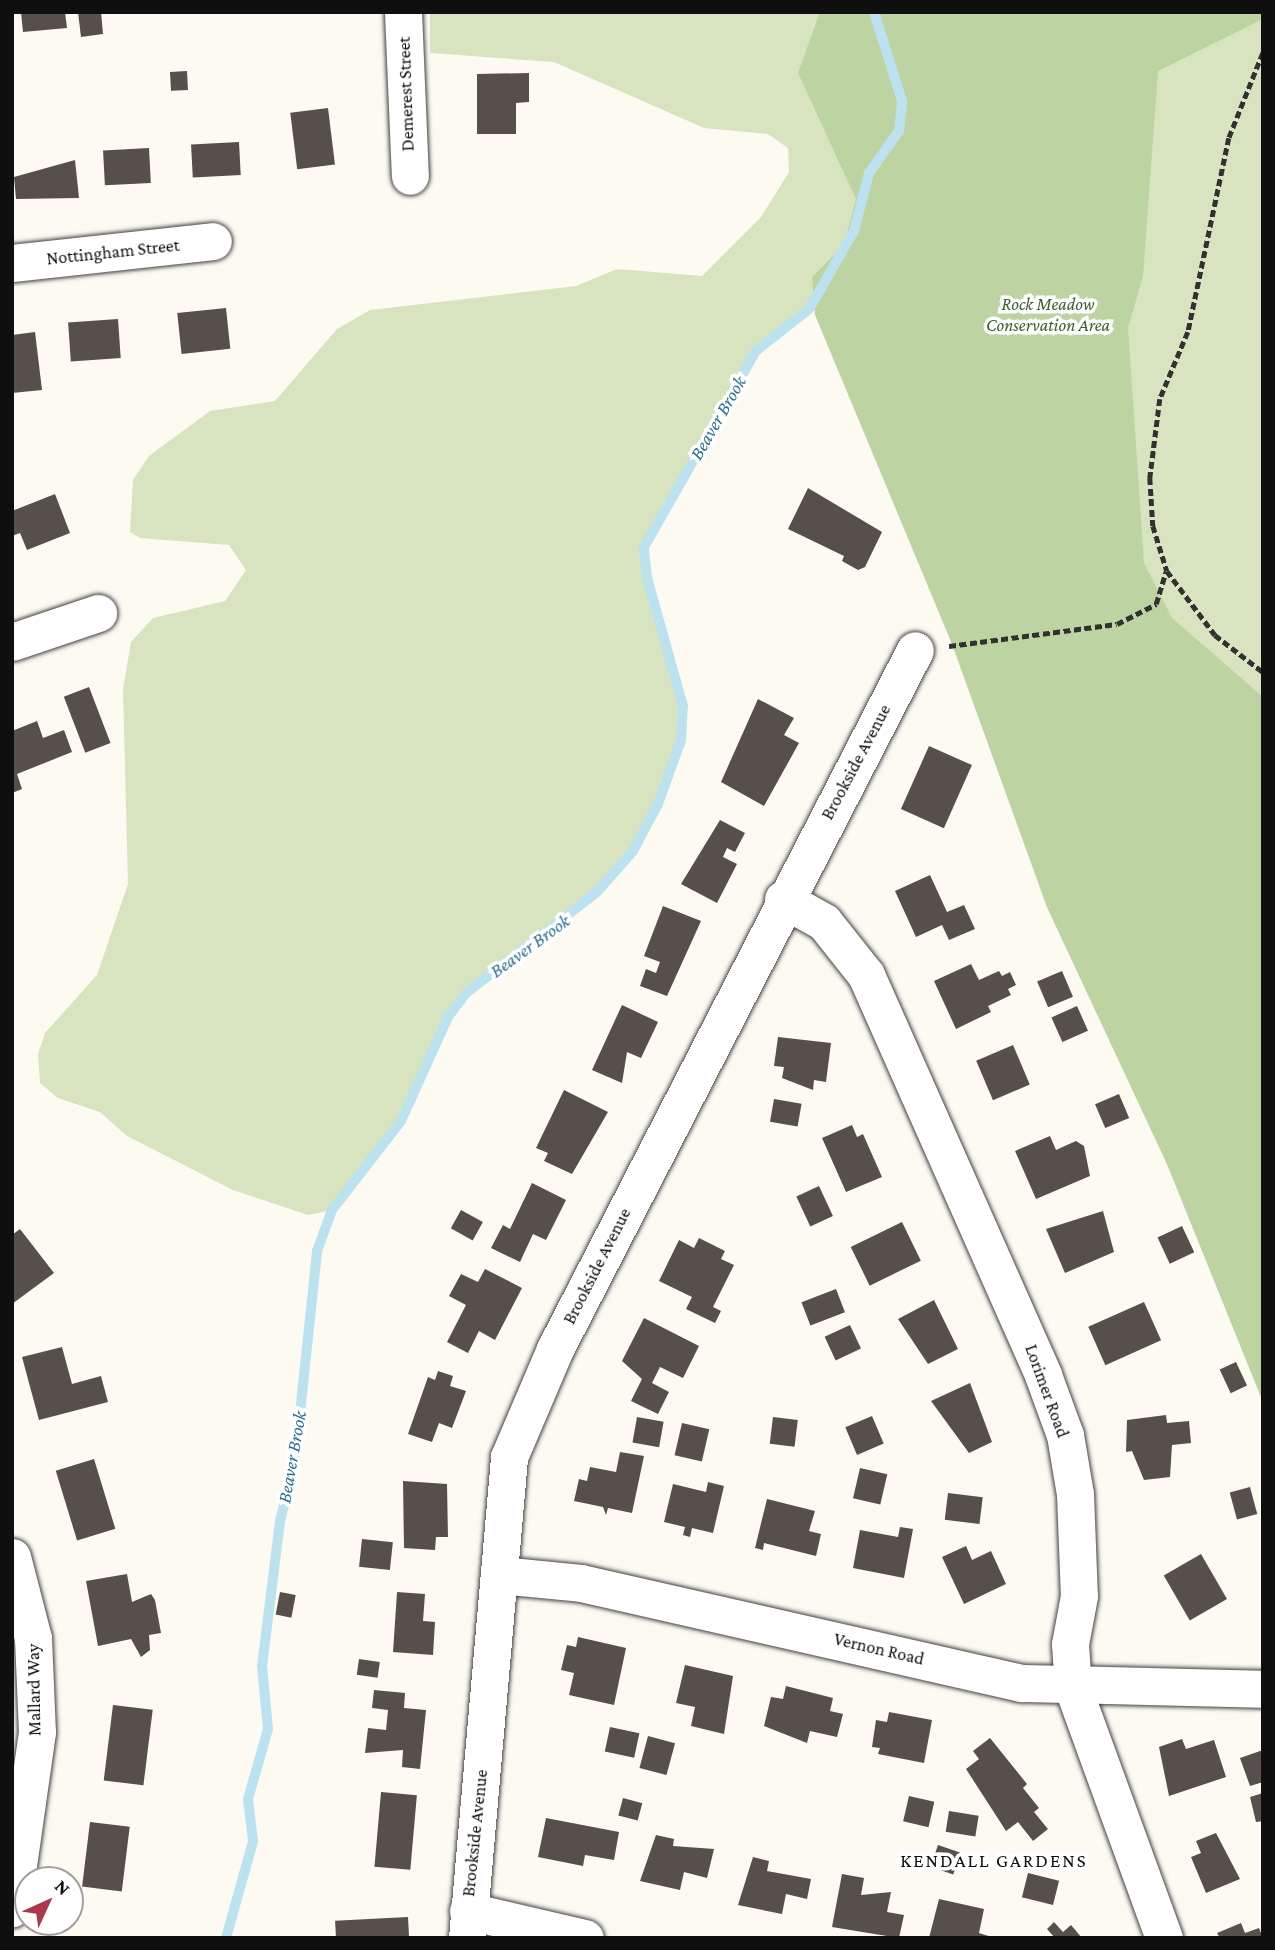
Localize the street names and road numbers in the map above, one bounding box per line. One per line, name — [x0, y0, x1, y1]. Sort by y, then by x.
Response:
street label: Demerest Street — [393, 36, 419, 152]
street label: Nottingham Street — [45, 234, 181, 270]
street label: Brookside Avenue — [816, 701, 896, 823]
street label: Brookside Avenue — [558, 1204, 636, 1328]
street label: Lorimer Road — [1020, 1341, 1074, 1441]
street label: Vernon Road — [832, 1628, 926, 1670]
street label: Mallard Way — [22, 1644, 46, 1736]
street label: Brookside Avenue — [458, 1768, 492, 1898]

